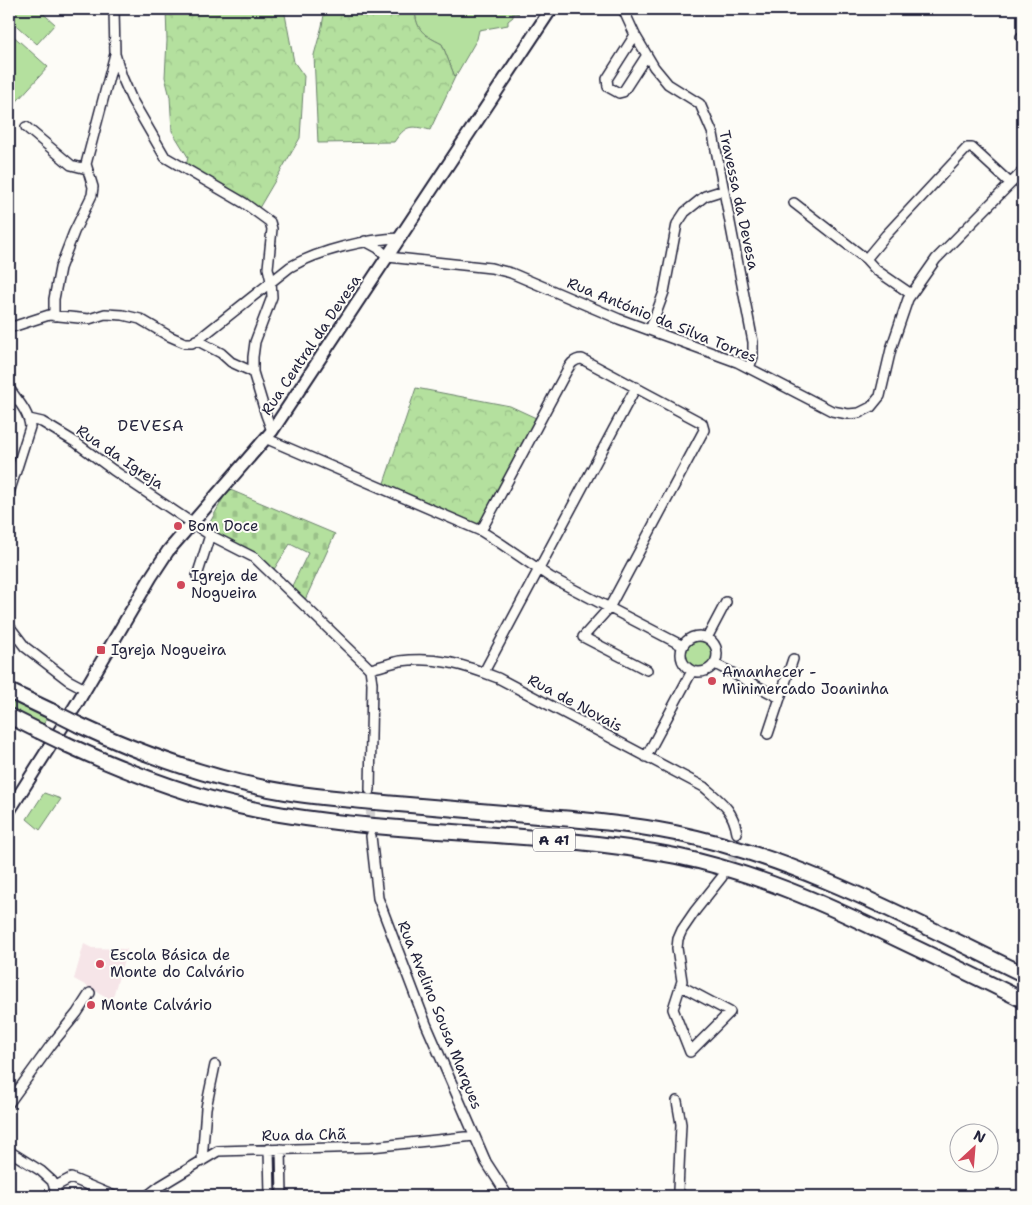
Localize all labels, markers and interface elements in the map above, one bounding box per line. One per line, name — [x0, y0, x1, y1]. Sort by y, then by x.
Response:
street label: Travessa da Devesa — [714, 128, 764, 272]
street label: Rua Central da Devesa — [257, 270, 366, 419]
street label: Rua António da Silva Torres — [564, 273, 760, 367]
district label: DEVESA — [117, 415, 185, 436]
street label: Rua da Igreja — [72, 420, 168, 494]
place label: Bom Doce — [188, 516, 258, 536]
marker: Bom Doce — [172, 520, 184, 532]
place label: Igreja de Nogueira — [191, 566, 258, 603]
marker: Igreja de Nogueira — [175, 579, 187, 591]
place label: Igreja Nogueira — [111, 640, 227, 660]
marker: Igreja Nogueira — [95, 644, 107, 656]
place label: Amanhecer - Minimercado Joaninha — [722, 662, 889, 699]
street label: Rua de Novais — [524, 670, 626, 736]
marker: Amanhecer - Minimercado Joaninha — [706, 675, 718, 687]
road number: A 41 — [533, 828, 575, 852]
street label: Rua Avelino Sousa Marques — [393, 918, 487, 1112]
place label: Escola Básica de Monte do Calvário — [110, 945, 245, 982]
marker: Escola Básica de Monte do Calvário — [94, 958, 106, 970]
place label: Monte Calvário — [101, 995, 212, 1015]
marker: Monte Calvário — [85, 999, 97, 1011]
north arrow — [950, 1122, 1000, 1172]
street label: Rua da Chã — [262, 1124, 347, 1146]
text: N — [971, 1126, 989, 1147]

